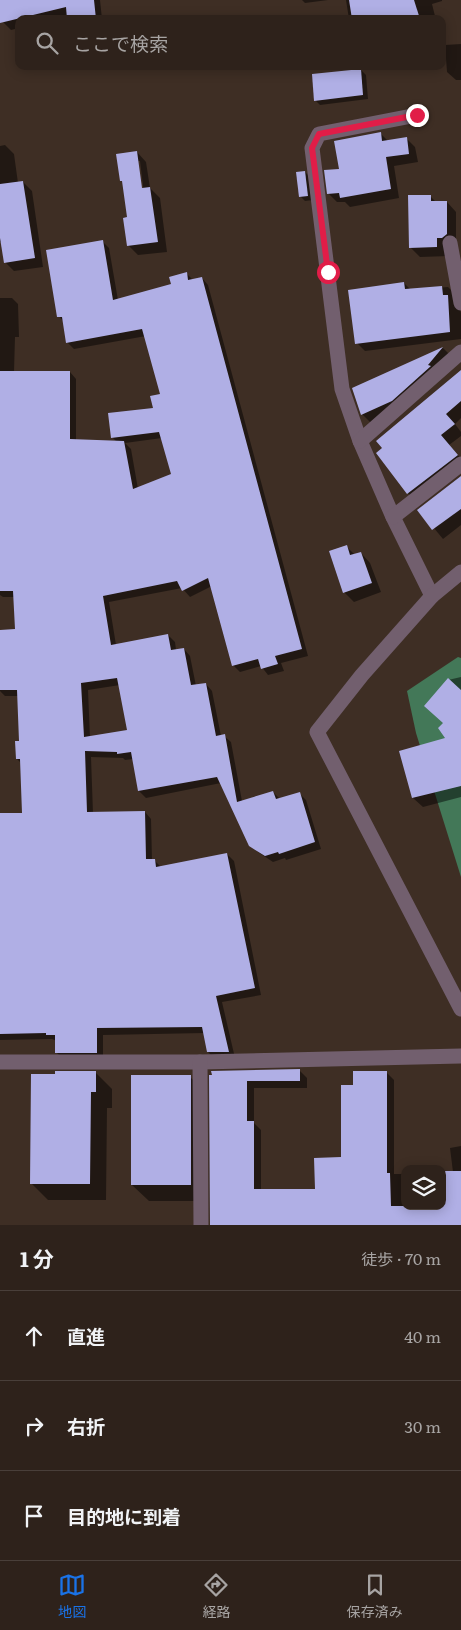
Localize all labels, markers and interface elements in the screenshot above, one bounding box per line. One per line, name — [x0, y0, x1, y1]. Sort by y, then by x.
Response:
search box — [15, 15, 446, 70]
icon: search — [33, 29, 61, 57]
text: ここで検索 — [73, 29, 168, 57]
route end — [406, 104, 429, 127]
route start — [317, 261, 340, 284]
map controls — [401, 1165, 446, 1210]
button: layers — [401, 1165, 446, 1210]
text: 1 分 — [20, 1242, 54, 1273]
text: 徒歩 · 70 m — [361, 1246, 441, 1270]
icon: ahead — [20, 1322, 48, 1350]
text: 直進 — [67, 1322, 105, 1350]
text: 40 m — [404, 1324, 441, 1348]
icon: right — [20, 1412, 48, 1440]
text: 右折 — [67, 1412, 105, 1440]
text: 30 m — [404, 1414, 441, 1438]
icon: arrive — [20, 1502, 48, 1530]
text: 目的地に到着 — [67, 1502, 181, 1530]
tab: 地図 — [58, 1571, 86, 1621]
tab: 経路 — [202, 1571, 230, 1621]
tab: 保存済み — [347, 1571, 403, 1621]

